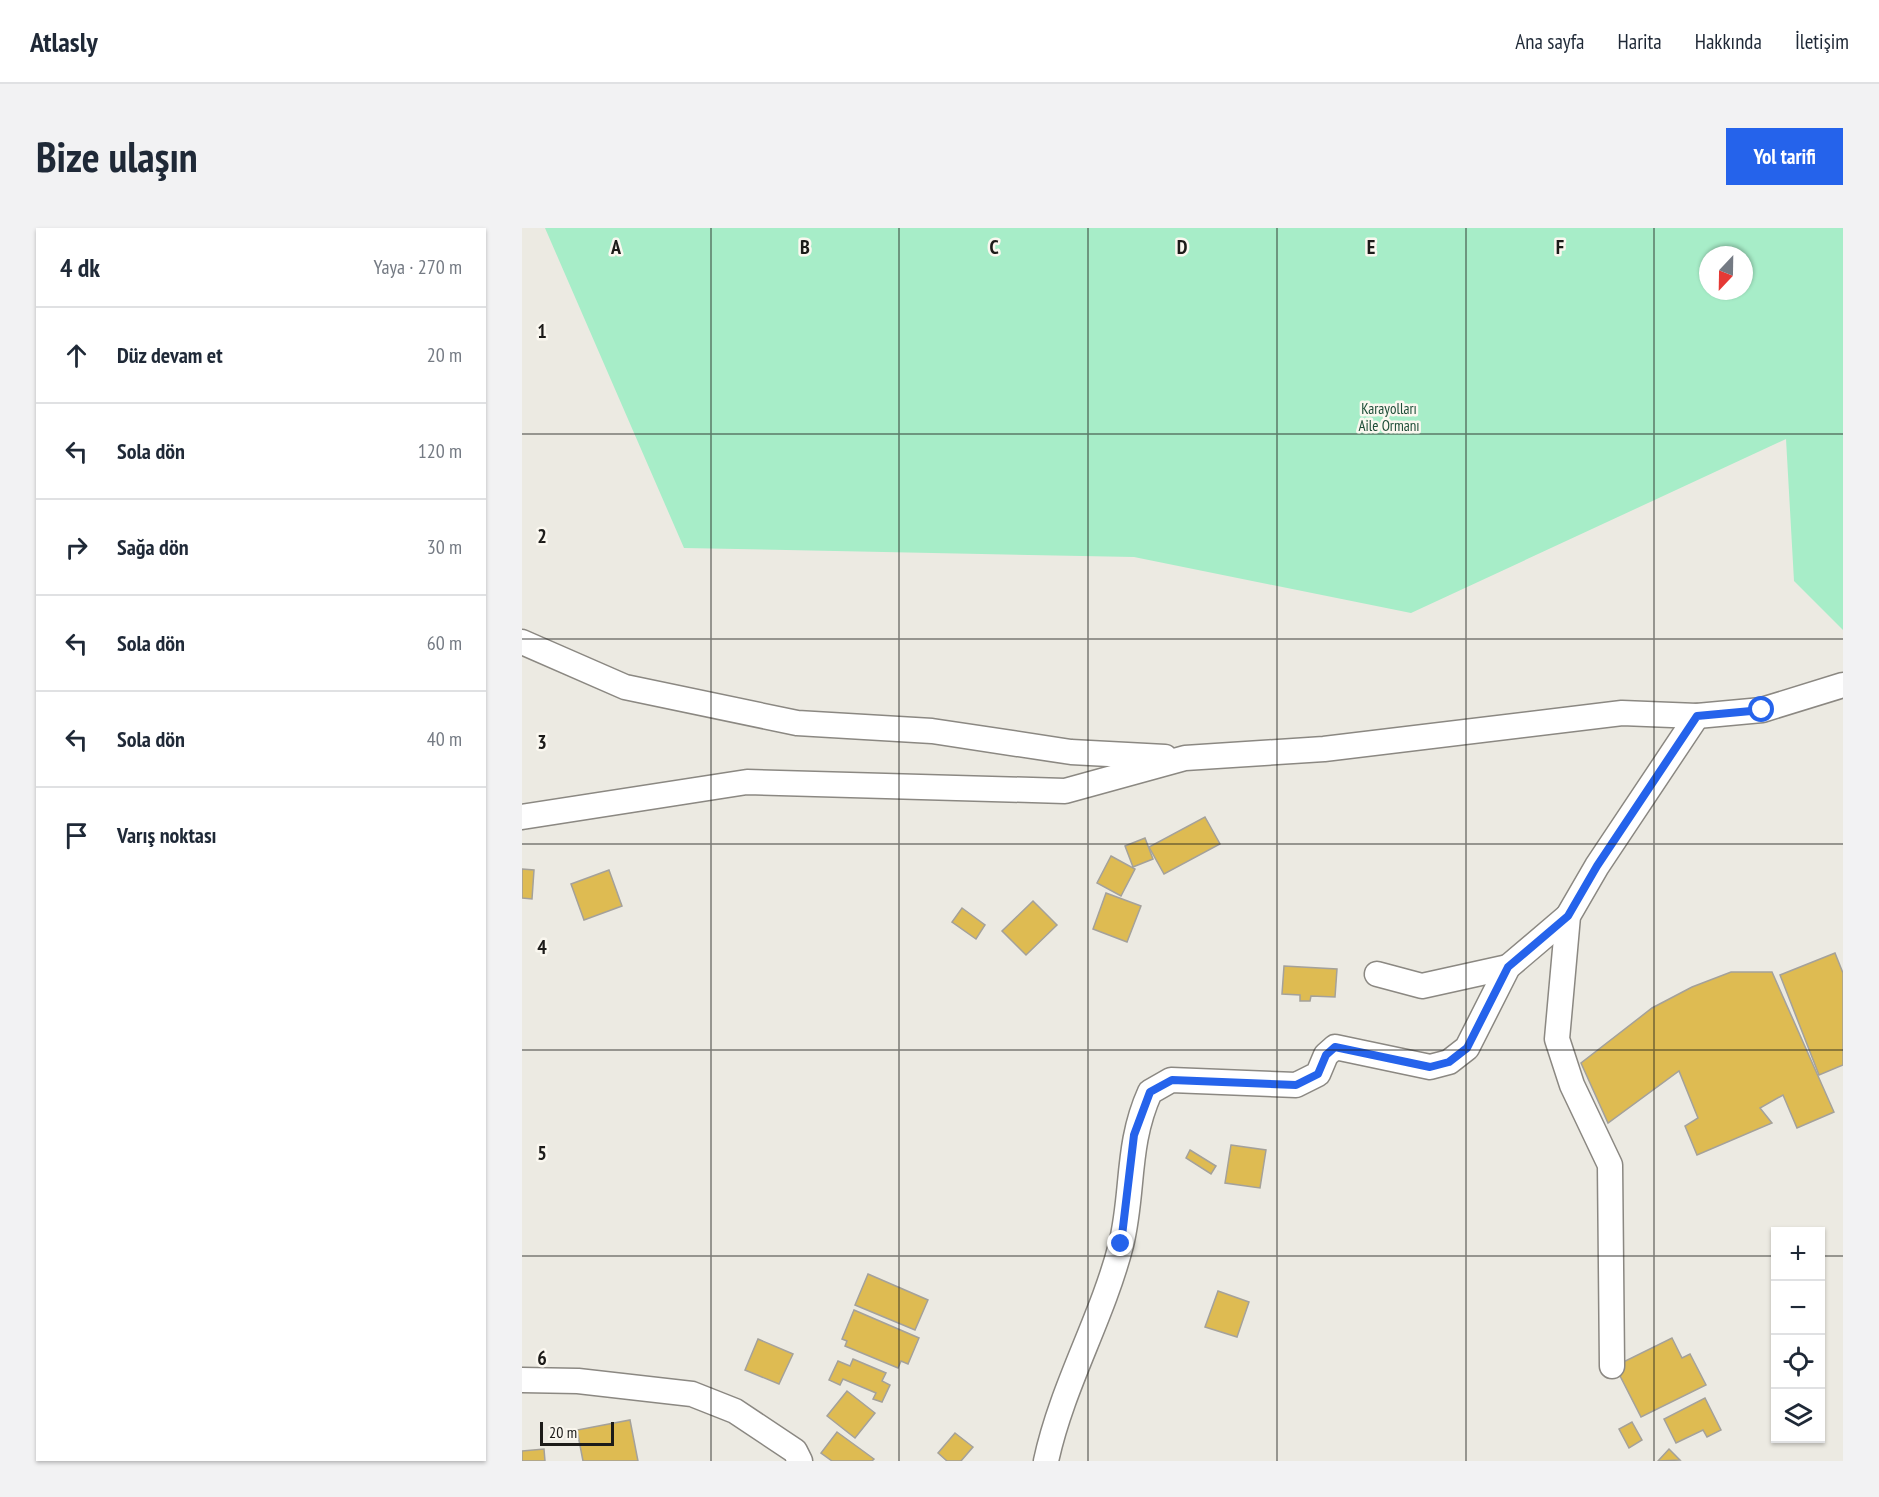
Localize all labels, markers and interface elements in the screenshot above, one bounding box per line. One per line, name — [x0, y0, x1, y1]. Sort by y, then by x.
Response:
text: Atlasly — [30, 23, 98, 60]
text: Ana sayfa — [1515, 28, 1584, 55]
text: Harita — [1617, 28, 1662, 55]
text: Hakkında — [1695, 28, 1762, 55]
text: İletişim — [1795, 28, 1849, 55]
button: Yol tarifi — [1726, 128, 1843, 185]
text: Bize ulaşın — [36, 129, 198, 184]
text: A — [610, 234, 622, 260]
text: B — [800, 234, 810, 260]
text: C — [989, 234, 999, 260]
text: D — [1177, 234, 1188, 260]
text: E — [1367, 234, 1375, 260]
text: F — [1556, 234, 1564, 260]
north arrow — [1699, 246, 1753, 300]
text: 4 dk — [60, 251, 100, 284]
text: Yaya · 270 m — [374, 254, 462, 280]
text: 1 — [537, 318, 547, 344]
icon: ahead — [60, 339, 93, 372]
text: Düz devam et — [117, 341, 223, 369]
text: 20 m — [427, 342, 462, 368]
park label: Karayolları Aile Ormanı — [1358, 399, 1420, 435]
icon: left — [60, 435, 93, 468]
text: Sola dön — [117, 437, 185, 465]
text: 120 m — [418, 438, 462, 464]
text: 2 — [537, 523, 547, 549]
icon: right — [60, 531, 93, 564]
text: Sağa dön — [117, 533, 189, 561]
text: 30 m — [427, 534, 462, 560]
icon: left — [60, 627, 93, 660]
text: Sola dön — [117, 629, 185, 657]
text: 60 m — [427, 630, 462, 656]
route start — [1748, 696, 1774, 722]
icon: left — [60, 723, 93, 756]
text: Sola dön — [117, 725, 185, 753]
text: 40 m — [427, 726, 462, 752]
text: 3 — [537, 729, 547, 755]
icon: arrive — [60, 819, 93, 852]
text: Varış noktası — [117, 821, 217, 849]
text: 4 — [537, 934, 547, 960]
text: 5 — [537, 1140, 547, 1166]
map controls — [1771, 1227, 1825, 1443]
button: + — [1771, 1227, 1825, 1281]
route end — [1107, 1230, 1133, 1256]
button: − — [1771, 1281, 1825, 1335]
button: locate — [1771, 1335, 1825, 1389]
text: 6 — [537, 1345, 547, 1371]
button: layers — [1771, 1389, 1825, 1443]
scale bar — [540, 1419, 614, 1446]
text: 20 m — [549, 1422, 577, 1442]

